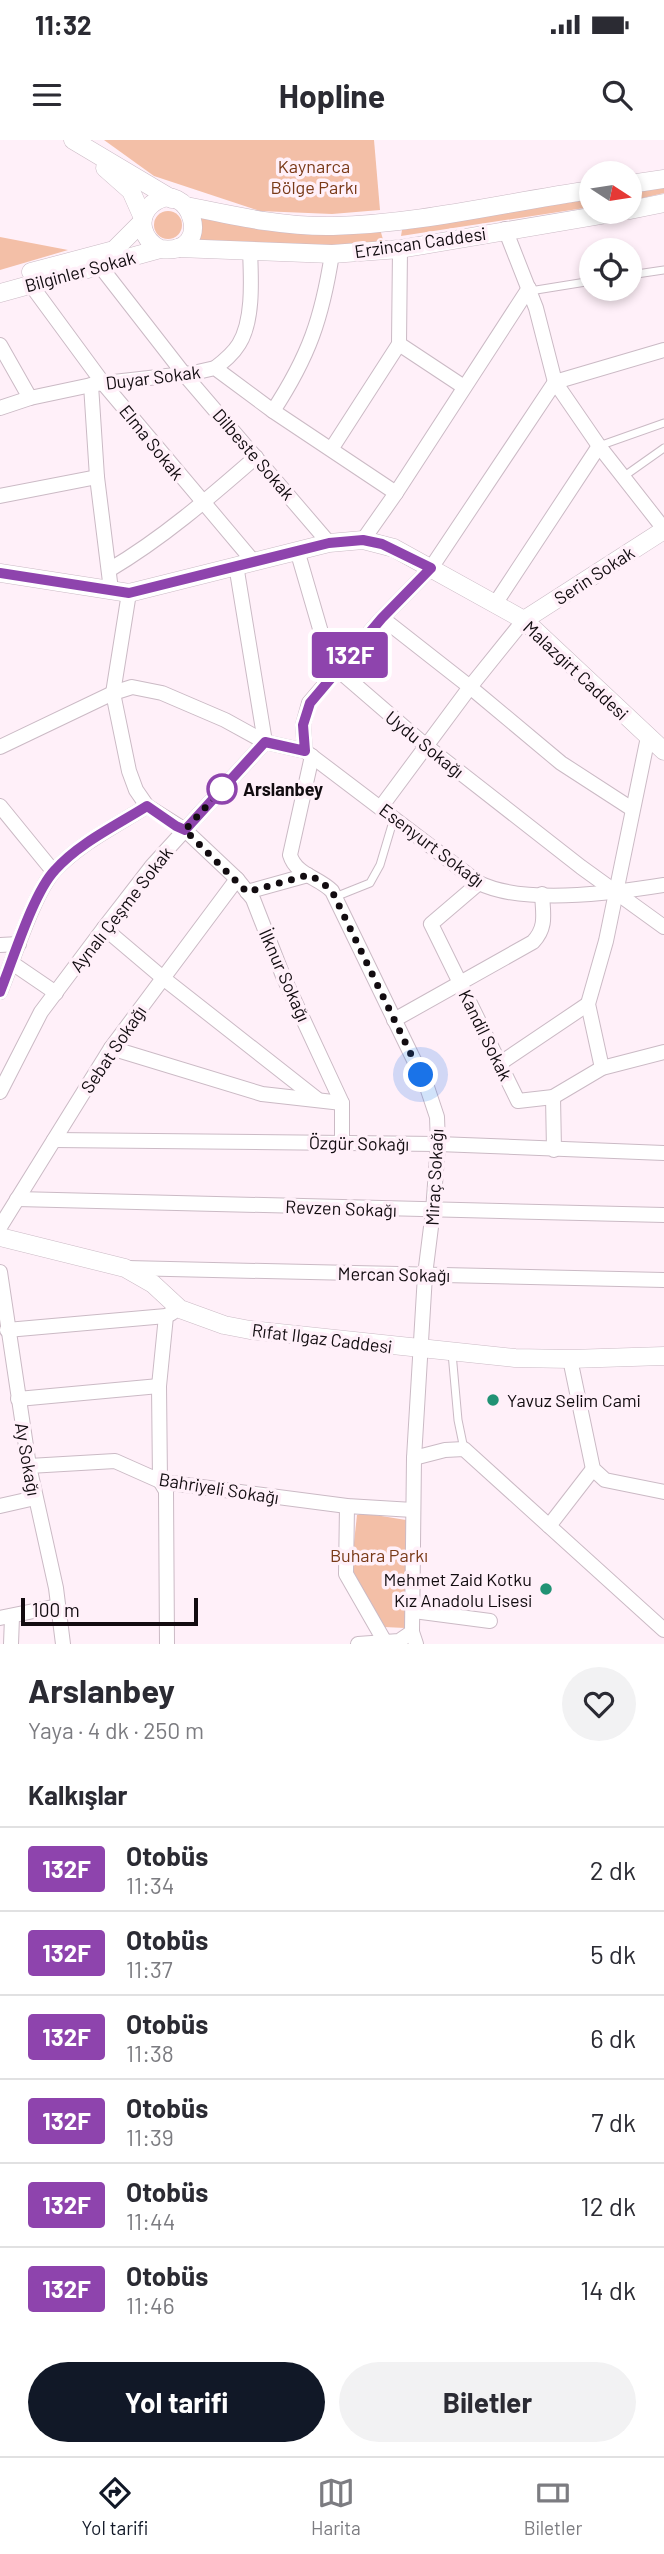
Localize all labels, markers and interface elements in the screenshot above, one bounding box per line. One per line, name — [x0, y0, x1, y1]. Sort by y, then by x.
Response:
text: 11:32 — [35, 9, 92, 40]
icon: menu — [28, 76, 66, 114]
text: Hopline — [279, 76, 385, 114]
icon: search — [598, 76, 636, 114]
park label: Kaynarca Bölge Parkı — [270, 155, 358, 198]
north arrow — [579, 161, 642, 224]
map controls — [579, 161, 642, 301]
street label: Erzincan Caddesi — [353, 222, 487, 262]
button: locate — [579, 238, 642, 301]
street label: Bilginler Sokak — [22, 246, 138, 296]
street label: Duyar Sokak — [104, 360, 202, 394]
street label: Elma Sokak — [115, 400, 189, 484]
street label: Dilbeste Sokak — [208, 404, 300, 504]
street label: Serin Sokak — [550, 541, 638, 609]
street label: Malazgirt Caddesi — [519, 616, 633, 724]
line badge: 132F — [301, 632, 399, 678]
text: 132F — [326, 640, 374, 669]
street label: Uydu Sokağı — [381, 706, 469, 782]
marker: Arslanbey — [207, 774, 237, 804]
place label: Arslanbey — [243, 778, 323, 800]
street label: Esenyurt Sokağı — [375, 798, 489, 892]
street label: Aynalı Çeşme Sokak — [65, 842, 177, 976]
street label: İlknur Sokağı — [255, 925, 315, 1025]
street label: Kandil Sokak — [455, 986, 517, 1084]
street label: Sebat Sokağı — [76, 1001, 150, 1097]
your location — [403, 1057, 438, 1092]
street label: Miraç Sokağı — [420, 1128, 448, 1226]
street label: Özgür Sokağı — [309, 1131, 409, 1155]
street label: Revzen Sokağı — [285, 1195, 397, 1221]
street label: Mercan Sokağı — [338, 1262, 450, 1286]
street label: Rıfat Ilgaz Caddesi — [251, 1318, 393, 1358]
place label: Yavuz Selim Cami — [507, 1389, 641, 1411]
marker: Yavuz Selim Cami — [485, 1392, 501, 1408]
street label: Ay Sokağı — [11, 1421, 45, 1497]
street label: Bahriyeli Sokağı — [157, 1468, 281, 1508]
park label: Buhara Parkı — [330, 1544, 428, 1566]
place label: Mehmet Zaid Kotku Kız Anadolu Lisesi — [383, 1568, 532, 1611]
marker: Mehmet Zaid Kotku Kız Anadolu Lisesi — [538, 1581, 554, 1597]
scale bar — [21, 1595, 198, 1627]
text: 100 m — [32, 1598, 80, 1621]
button: heart — [562, 1667, 636, 1741]
text: Arslanbey — [28, 1670, 175, 1710]
text: Yaya · 4 dk · 250 m — [28, 1716, 204, 1744]
text: Kalkışlar — [28, 1779, 128, 1810]
text: Otobüs — [126, 1840, 208, 1871]
text: 132F — [42, 1854, 91, 1883]
text: 2 dk — [590, 1854, 636, 1885]
text: 11:34 — [126, 1871, 174, 1899]
text: Otobüs — [126, 1924, 208, 1955]
text: 132F — [42, 1938, 91, 1967]
text: 5 dk — [590, 1938, 636, 1969]
text: 11:37 — [126, 1955, 173, 1983]
text: Otobüs — [126, 2008, 208, 2039]
text: 132F — [42, 2022, 91, 2051]
text: 6 dk — [590, 2022, 636, 2053]
text: 11:38 — [126, 2039, 174, 2067]
text: Otobüs — [126, 2092, 208, 2123]
text: 132F — [42, 2106, 91, 2135]
text: 7 dk — [591, 2106, 636, 2137]
text: 11:39 — [126, 2123, 174, 2151]
text: Otobüs — [126, 2176, 208, 2207]
text: 132F — [42, 2190, 91, 2219]
text: 12 dk — [581, 2190, 636, 2221]
text: 11:44 — [126, 2207, 175, 2235]
text: Otobüs — [126, 2260, 208, 2291]
text: 132F — [42, 2274, 91, 2303]
text: 14 dk — [580, 2274, 636, 2305]
text: 11:46 — [126, 2291, 174, 2319]
button: Yol tarifi — [28, 2362, 325, 2442]
button: Biletler — [339, 2362, 636, 2442]
tab: Yol tarifi — [82, 2474, 148, 2539]
tab: Harita — [311, 2474, 361, 2539]
tab: Biletler — [524, 2474, 582, 2539]

